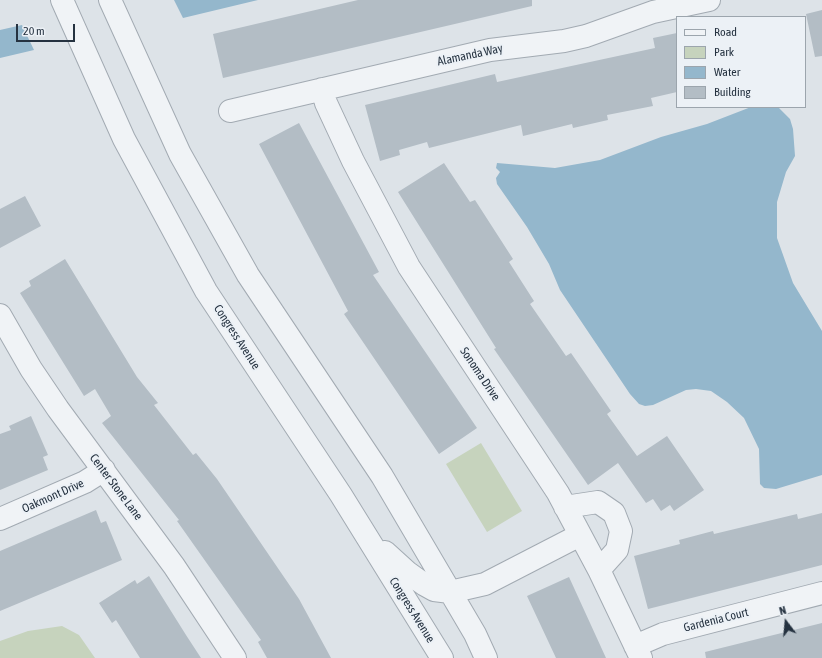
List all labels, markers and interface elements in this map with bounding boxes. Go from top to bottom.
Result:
scale bar [18,16,77,42]
legend [676,16,806,108]
text: 20 m [23,24,45,38]
text: Road [714,25,737,39]
street label: Alamanda Way [436,41,504,69]
text: Park [714,45,734,59]
text: Water [714,65,740,79]
text: Building [714,85,751,99]
street label: Congress Avenue [211,302,263,372]
street label: Sonoma Drive [457,345,503,403]
street label: Center Stone Lane [86,451,146,523]
street label: Oakmont Drive [20,476,86,516]
street label: Congress Avenue [386,575,438,645]
north arrow [766,602,806,642]
text: N [778,604,787,617]
street label: Gardenia Court [682,605,750,635]

